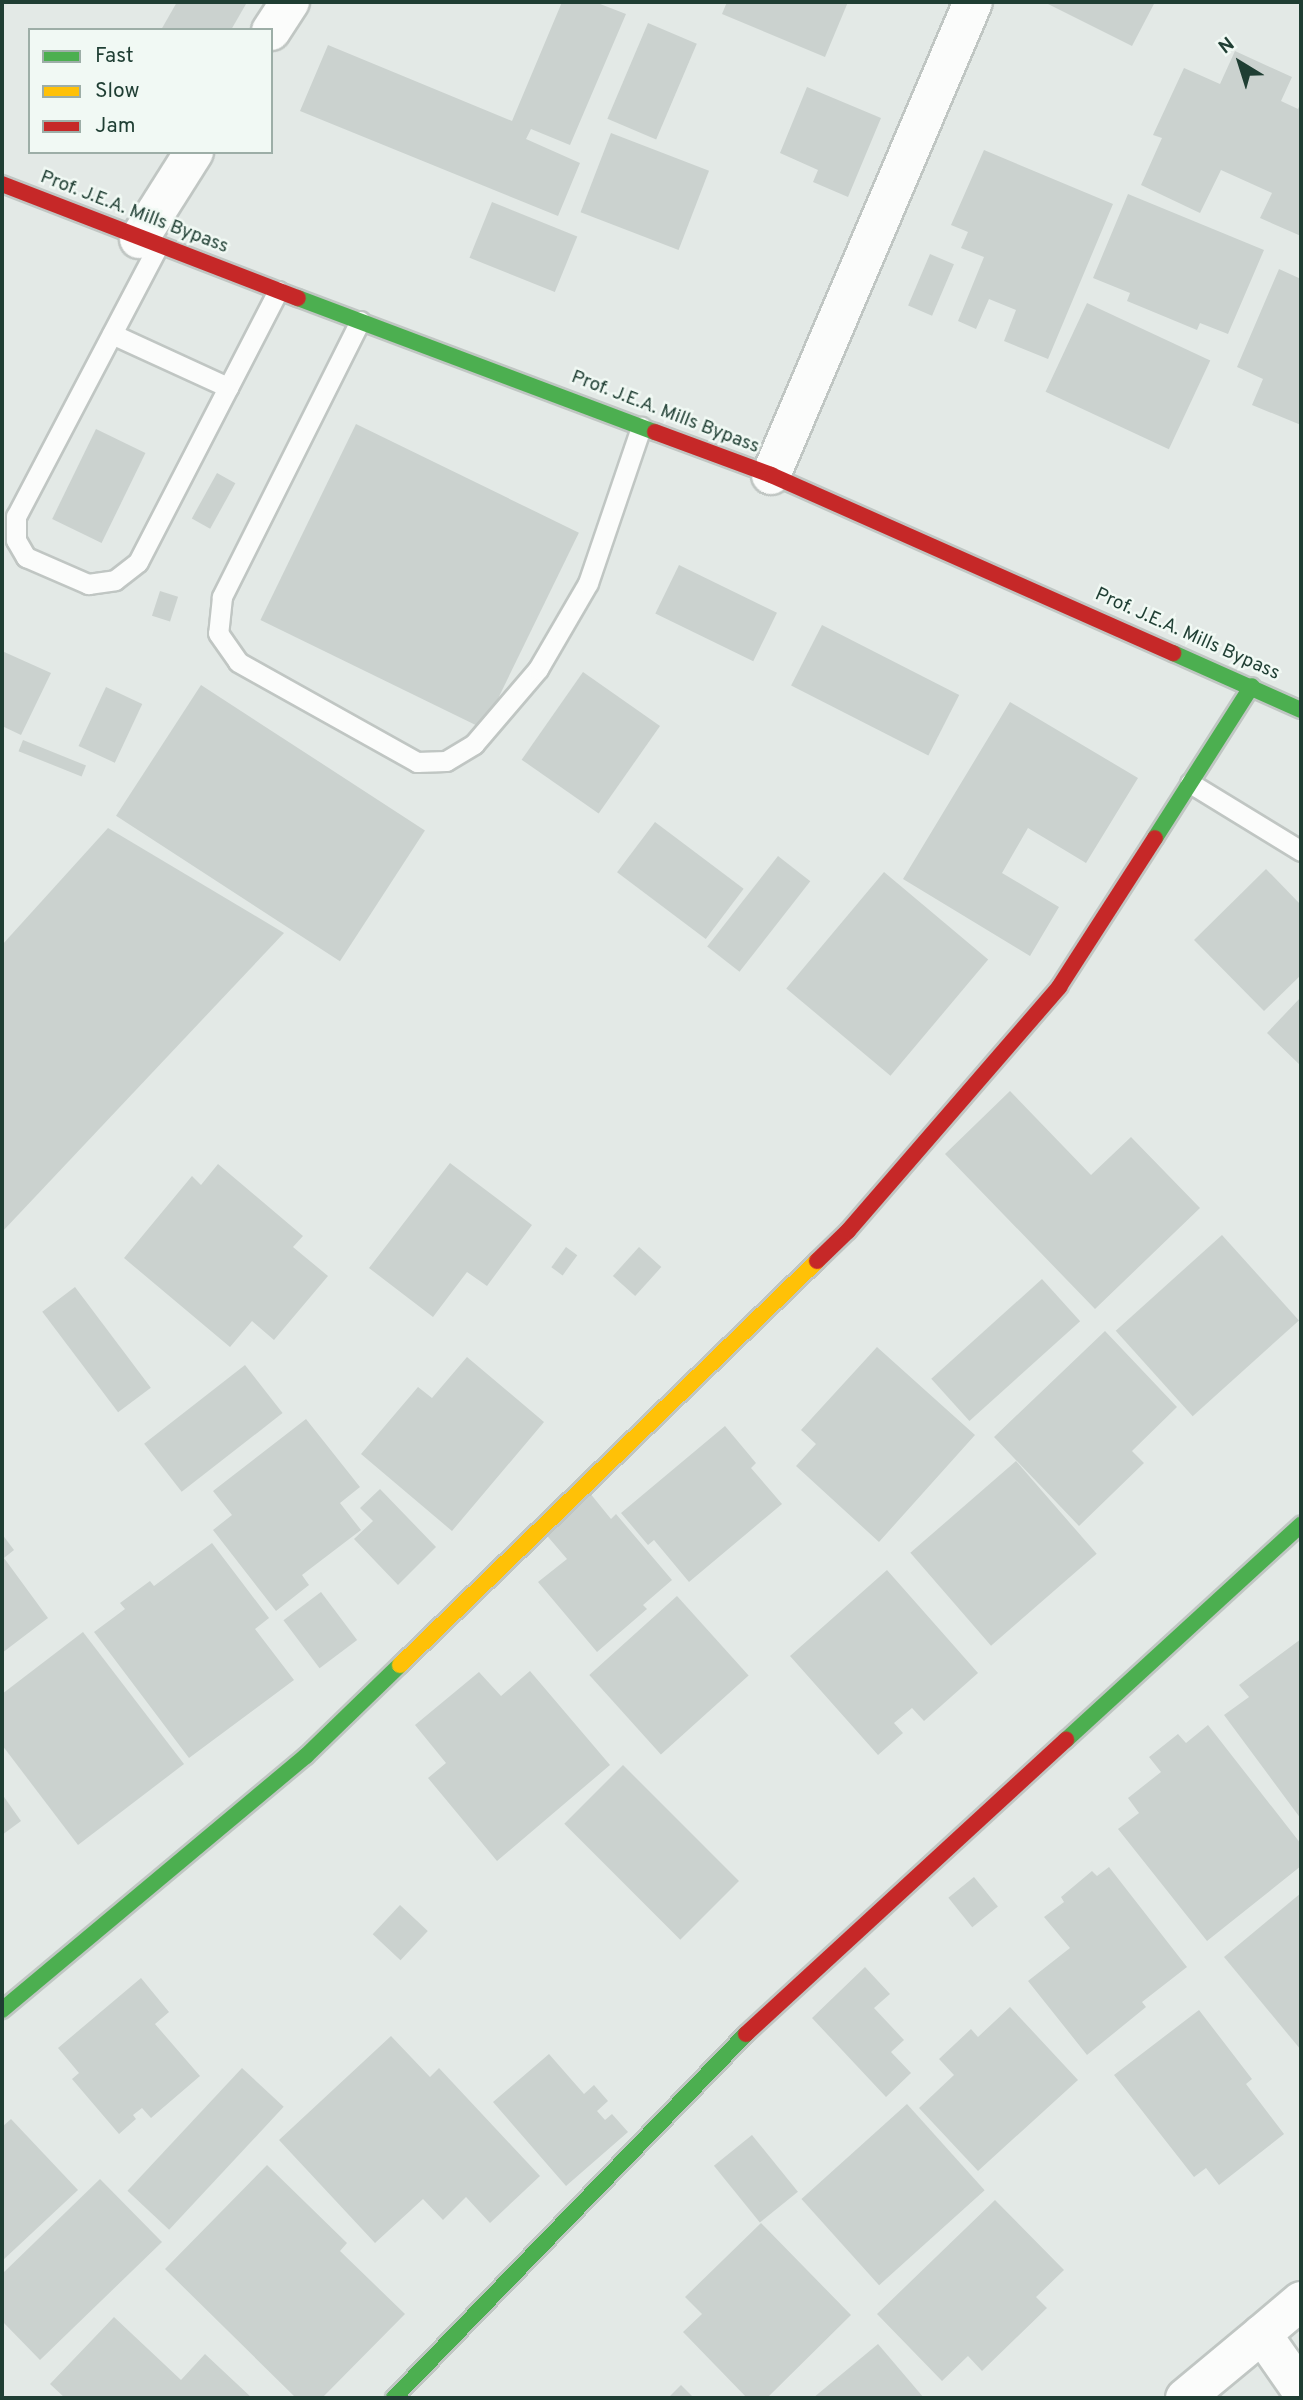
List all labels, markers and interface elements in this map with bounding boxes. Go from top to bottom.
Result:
legend [28,28,273,154]
north arrow [1205,28,1275,98]
text: N [1214,33,1240,60]
text: Fast [95,43,134,70]
text: Slow [95,78,140,105]
text: Jam [95,113,136,140]
street label: Prof. J.E.A. Mills Bypass [37,167,231,259]
street label: Prof. J.E.A. Mills Bypass [568,367,762,459]
street label: Prof. J.E.A. Mills Bypass [1091,584,1283,686]

